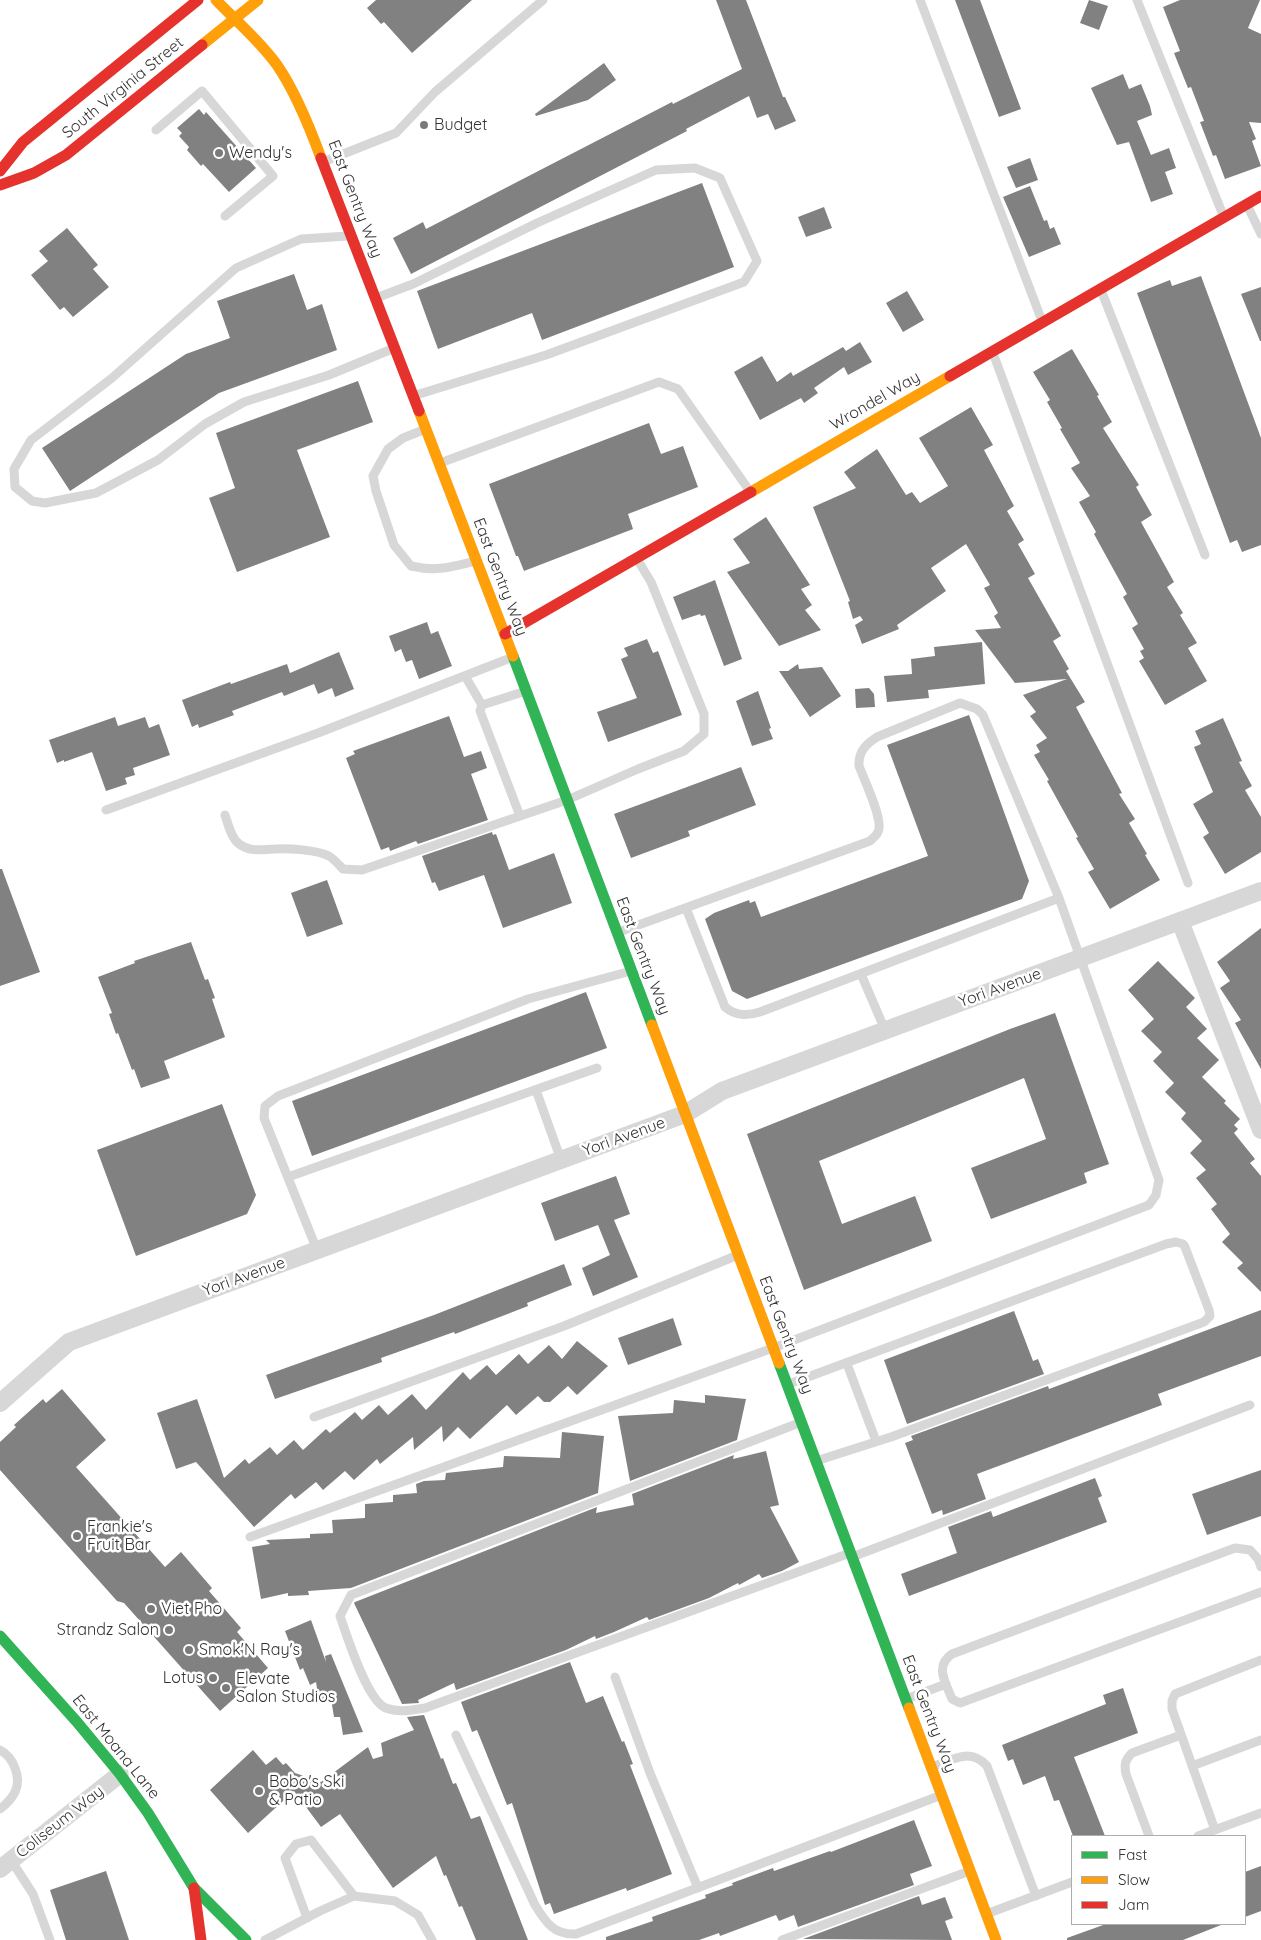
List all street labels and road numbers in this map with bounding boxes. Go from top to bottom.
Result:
street label: South Virginia Street [58,33,188,143]
street label: East Gentry Way [324,137,386,261]
street label: Wrondel Way [826,367,924,435]
street label: East Gentry Way [469,515,531,639]
street label: East Gentry Way [612,894,674,1018]
street label: Yori Avenue [956,964,1044,1012]
street label: Yori Avenue [580,1113,668,1161]
street label: Yori Avenue [200,1253,288,1301]
street label: East Gentry Way [755,1273,817,1397]
street label: East Gentry Way [898,1652,960,1776]
street label: East Moana Lane [68,1691,164,1803]
street label: Coliseum Way [12,1782,108,1862]

